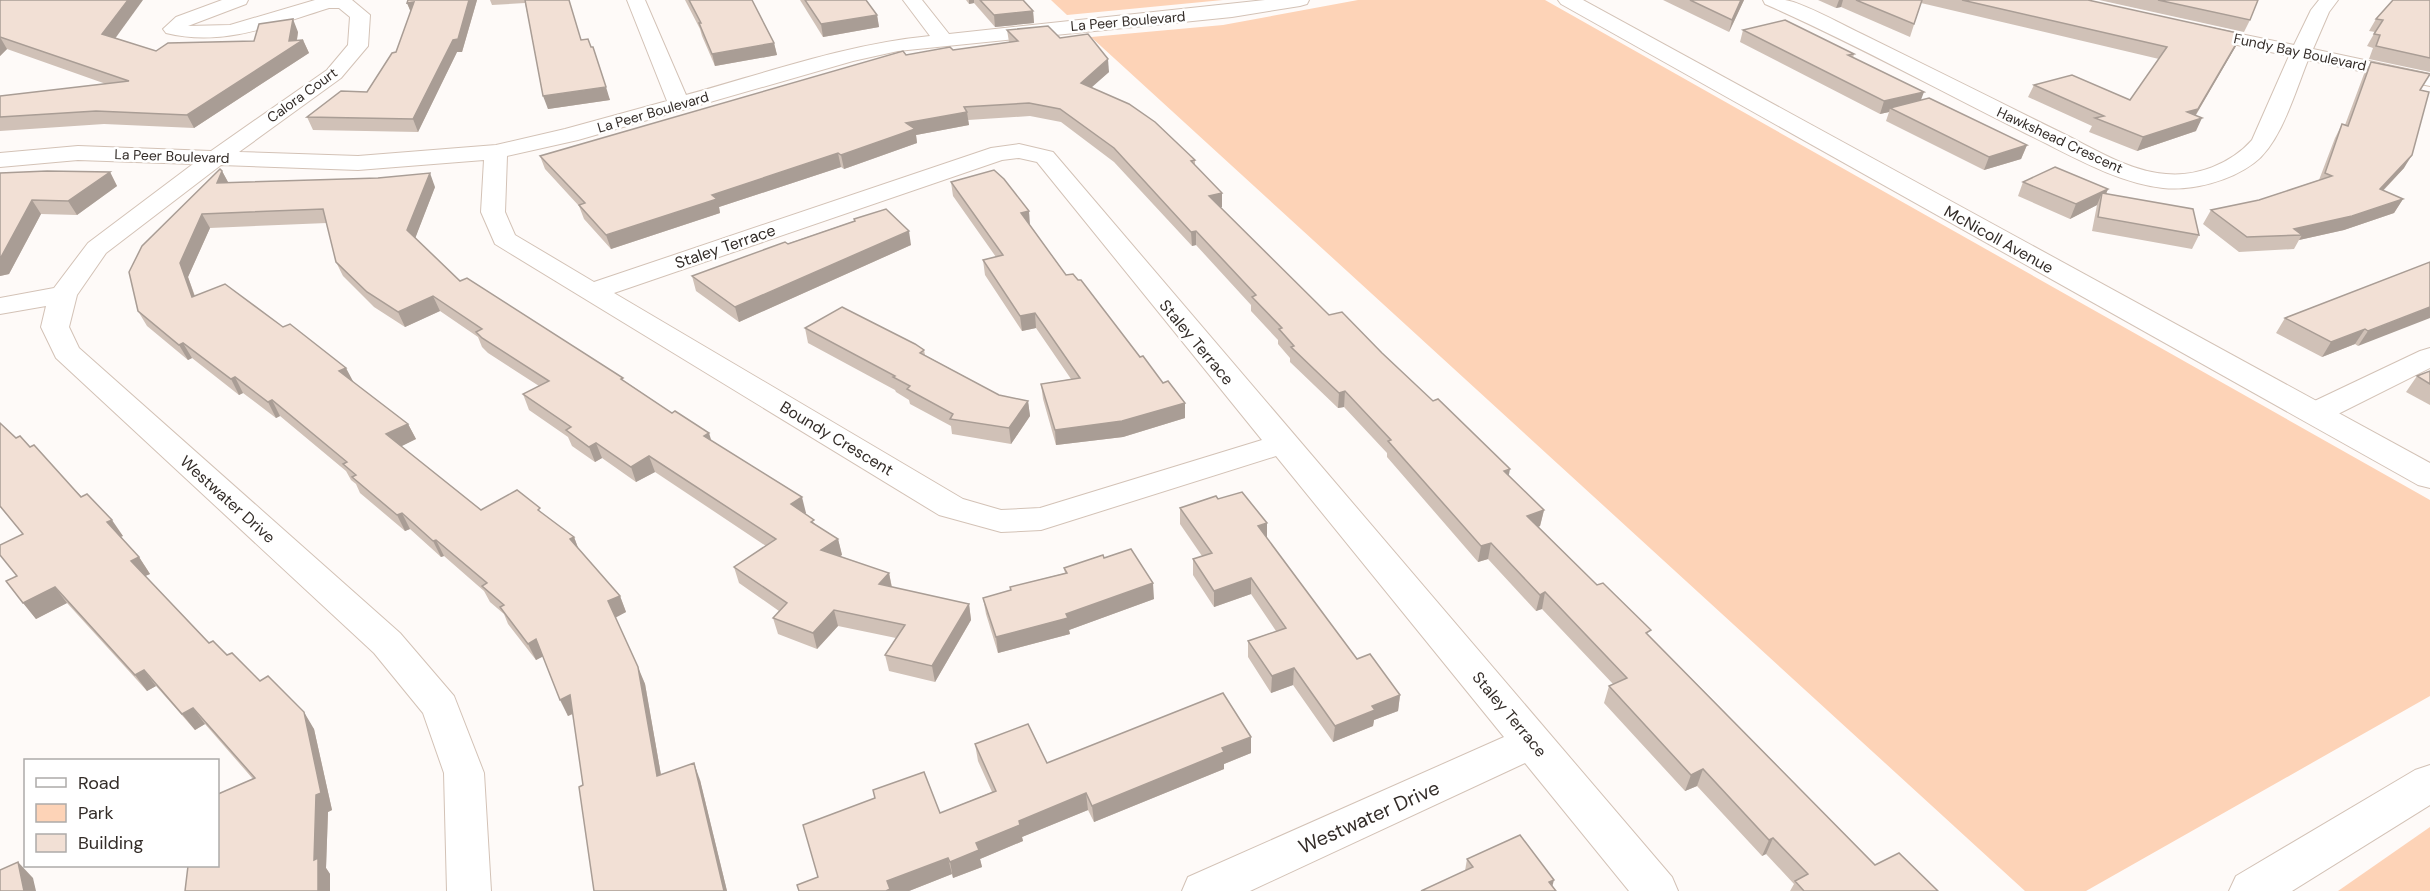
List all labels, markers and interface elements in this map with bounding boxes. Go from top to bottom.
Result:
street label: La Peer Boulevard [1070,7,1186,35]
street label: Fundy Bay Boulevard [2232,29,2368,75]
street label: Calora Court [263,63,341,127]
street label: La Peer Boulevard [595,87,711,137]
street label: Hawkshead Crescent [1994,103,2126,177]
street label: La Peer Boulevard [114,145,230,167]
street label: McNicoll Avenue [1940,201,2057,278]
street label: Staley Terrace [672,219,778,274]
street label: Staley Terrace [1155,295,1238,389]
street label: Boundy Crescent [776,396,897,481]
street label: Westwater Drive [176,451,280,548]
street label: Staley Terrace [1468,667,1551,761]
legend [24,759,219,867]
text: Road [78,771,120,795]
street label: Westwater Drive [1294,774,1444,860]
text: Park [78,801,114,825]
text: Building [78,831,143,855]

